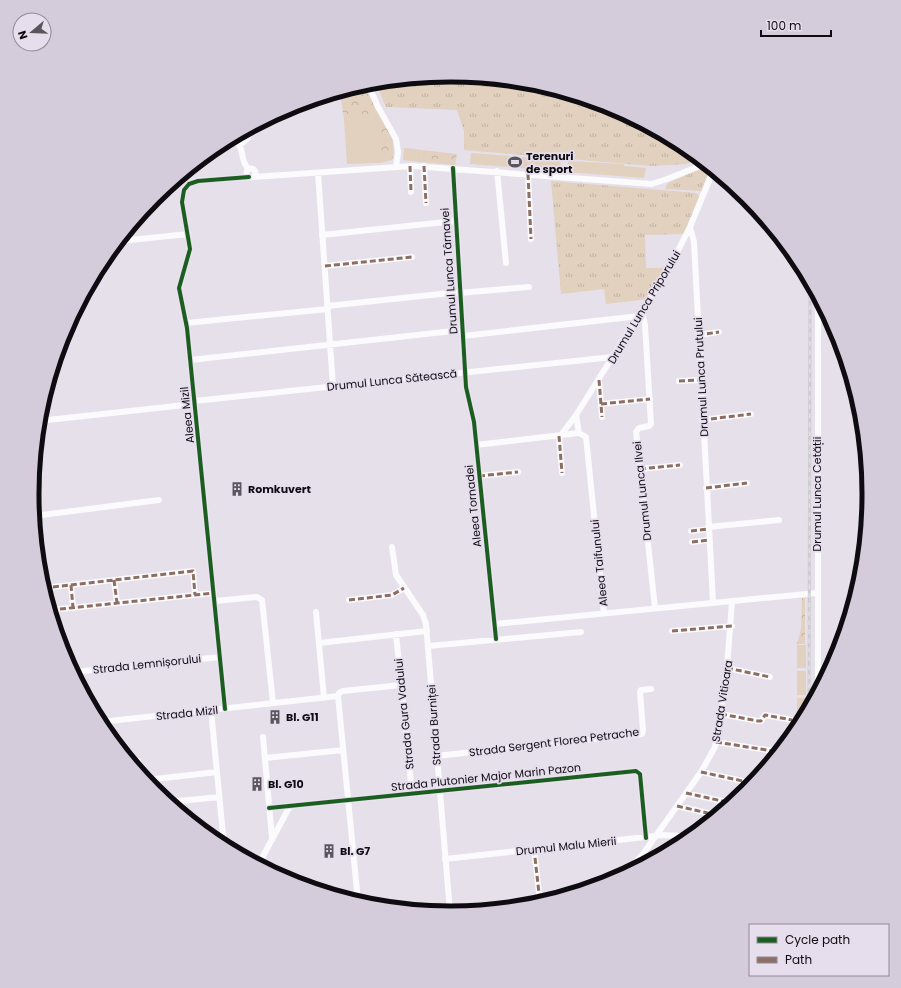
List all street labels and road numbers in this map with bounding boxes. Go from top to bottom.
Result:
street label: Drumul Lunca Târnavei [437,207,461,335]
street label: Drumul Lunca Priporului [604,247,684,367]
street label: Drumul Lunca Prutului [690,316,712,437]
street label: Drumul Lunca Sătească [326,365,458,395]
street label: Aleea Mizil [176,386,198,444]
street label: Drumul Lunca Cetății [809,436,825,551]
street label: Drumul Lunca Ilvei [629,440,655,542]
street label: Aleea Tornadei [461,464,485,548]
street label: Aleea Taifunului [586,518,612,607]
street label: Strada Lemnișorului [92,650,202,678]
street label: Strada Gura Vadului [390,657,418,770]
street label: Strada Vitioara [708,659,736,743]
street label: Strada Burniței [423,684,445,766]
street label: Strada Mizil [155,702,219,724]
street label: Strada Sergent Florea Petrache [468,724,640,760]
street label: Strada Plutonier Major Marin Pazon [390,759,582,795]
street label: Drumul Malu Mierii [515,833,617,859]

